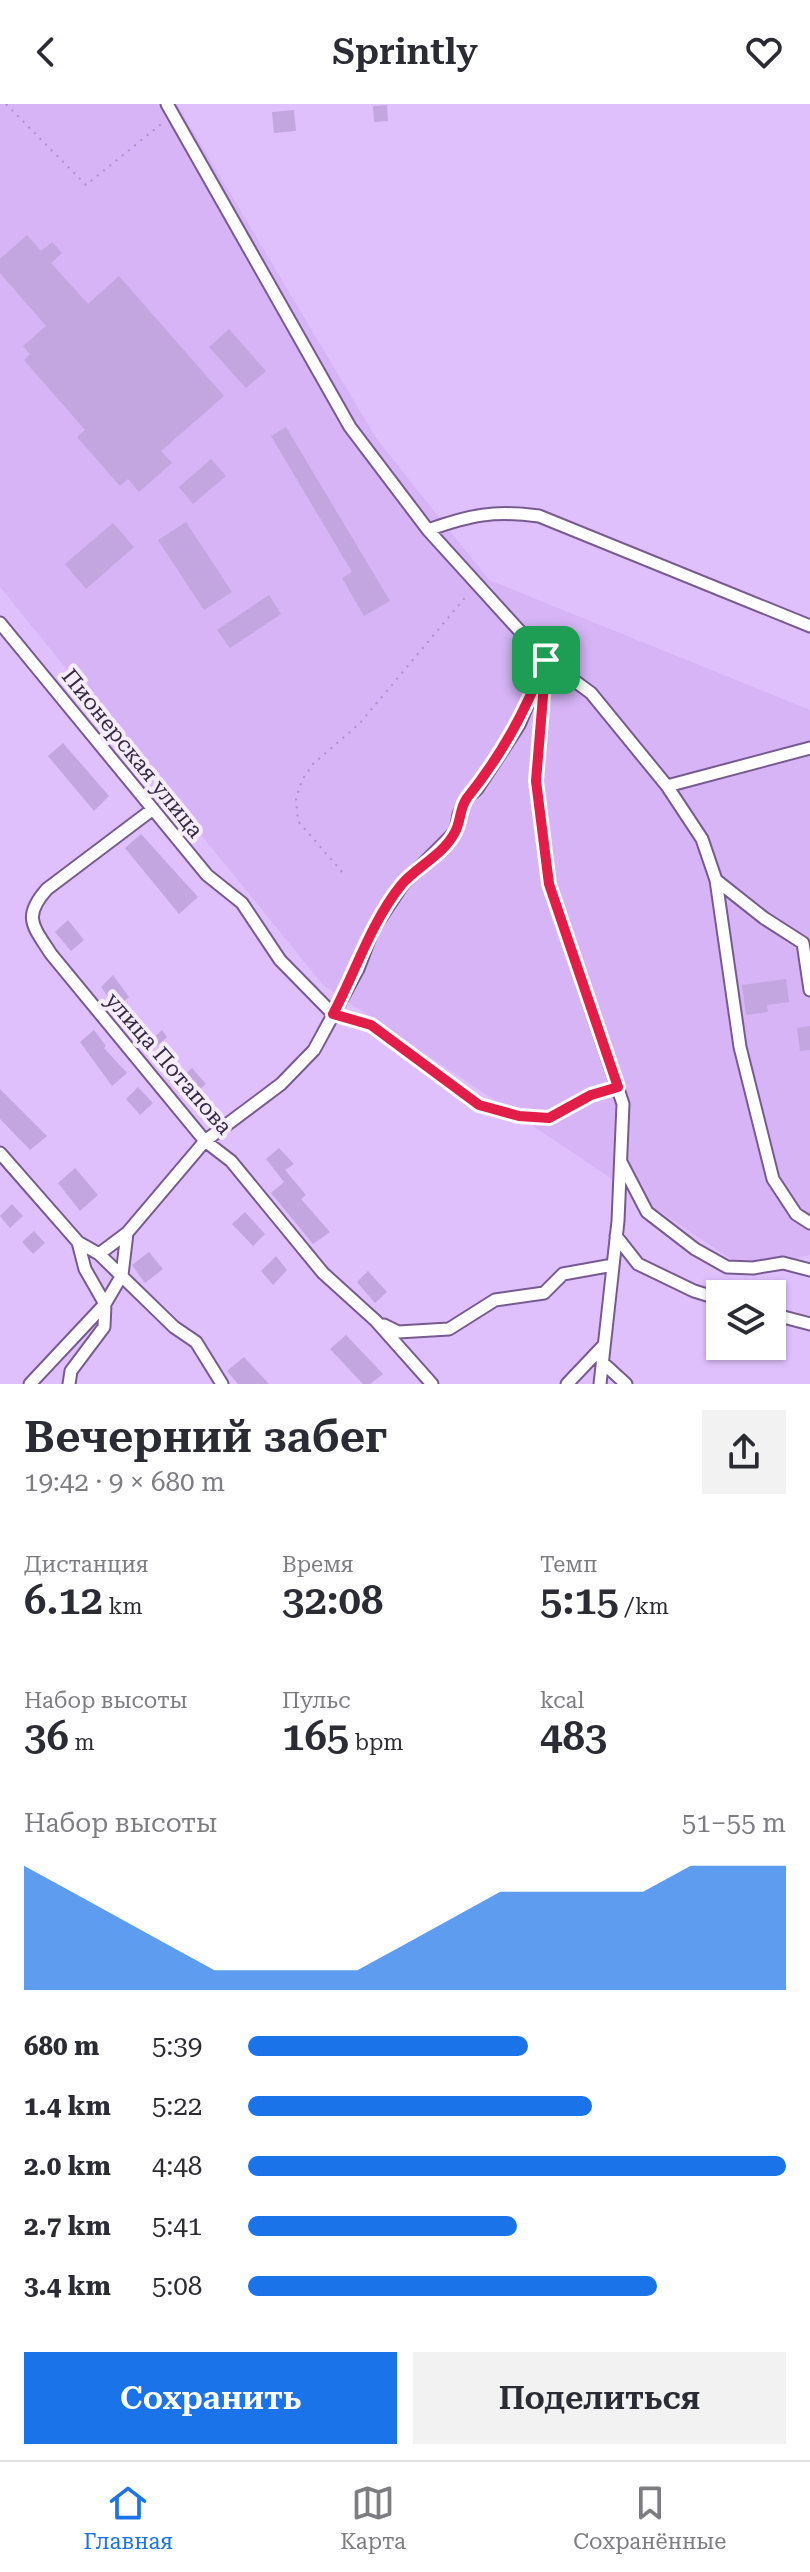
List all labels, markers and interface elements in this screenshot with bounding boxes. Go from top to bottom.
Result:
icon: back [24,30,68,74]
icon: heart [742,30,786,74]
text: Sprintly [332,31,478,73]
pin [512,626,580,694]
icon: arrive [524,638,568,682]
street label: Пионерская улица [57,664,208,843]
street label: улица Потапова [100,987,237,1139]
map controls [706,1280,786,1360]
button: layers [706,1280,786,1360]
button: share [702,1410,786,1494]
text: Вечерний забег [24,1411,388,1463]
text: 19:42 · 9 × 680 m [24,1467,225,1497]
text: Дистанция [24,1552,148,1577]
text: Время [282,1552,354,1577]
text: Темп [540,1552,597,1577]
text: 6.12 [24,1577,103,1624]
text: 32:08 [282,1577,383,1624]
text: 5:15 [540,1577,619,1624]
text: km [103,1594,143,1619]
text: /km [619,1594,669,1619]
text: Набор высоты [24,1688,188,1713]
text: Пульс [282,1688,351,1713]
text: kcal [540,1688,584,1713]
text: 36 [24,1713,69,1760]
text: 165 [282,1713,349,1760]
text: 483 [540,1713,607,1760]
text: m [69,1730,94,1755]
text: bpm [349,1730,403,1755]
text: Набор высоты [24,1808,217,1838]
text: 51–55 m [682,1808,786,1838]
text: 680 m [24,2031,99,2061]
text: 5:39 [152,2031,202,2061]
text: 1.4 km [24,2091,111,2121]
text: 5:22 [152,2091,202,2121]
text: 2.0 km [24,2151,111,2181]
text: 4:48 [152,2151,202,2181]
text: 2.7 km [24,2211,111,2241]
text: 5:41 [152,2211,202,2241]
text: 3.4 km [24,2271,111,2301]
text: 5:08 [152,2271,202,2301]
button: Сохранить [24,2352,397,2444]
button: Поделиться [413,2352,786,2444]
tab: Главная [84,2481,173,2554]
tab: Карта [340,2481,406,2554]
tab: Сохранённые [573,2481,726,2554]

